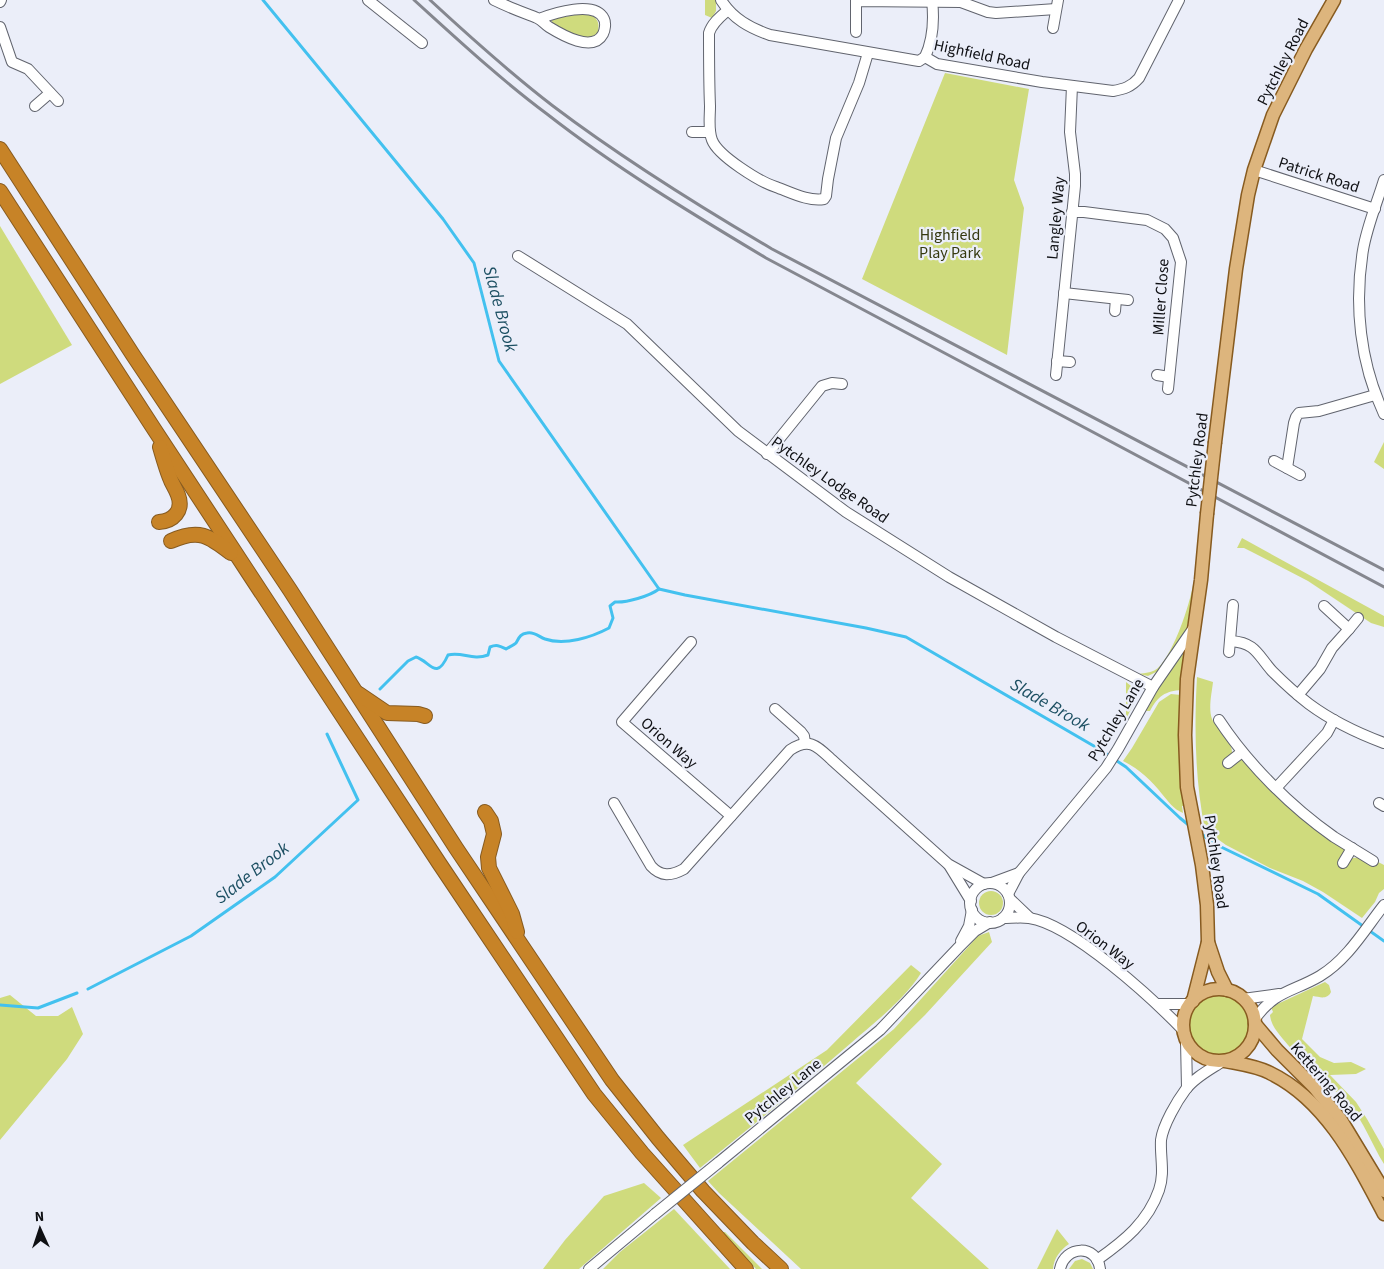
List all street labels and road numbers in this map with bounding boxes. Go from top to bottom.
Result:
street label: Pytchley Road [1252,15,1314,109]
street label: Highfield Road [932,34,1032,76]
street label: Patrick Road [1276,152,1362,198]
street label: Langley Way [1041,175,1071,260]
street label: Miller Close [1147,258,1175,336]
street label: Pytchley Road [1180,412,1214,508]
street label: Pytchley Lodge Road [767,431,893,529]
street label: Pytchley Lane [1083,674,1149,766]
street label: Orion Way [636,712,702,774]
street label: Pytchley Road [1199,814,1233,910]
street label: Orion Way [1071,916,1139,975]
street label: Kettering Road [1285,1037,1367,1127]
street label: Pytchley Lane [740,1053,826,1129]

